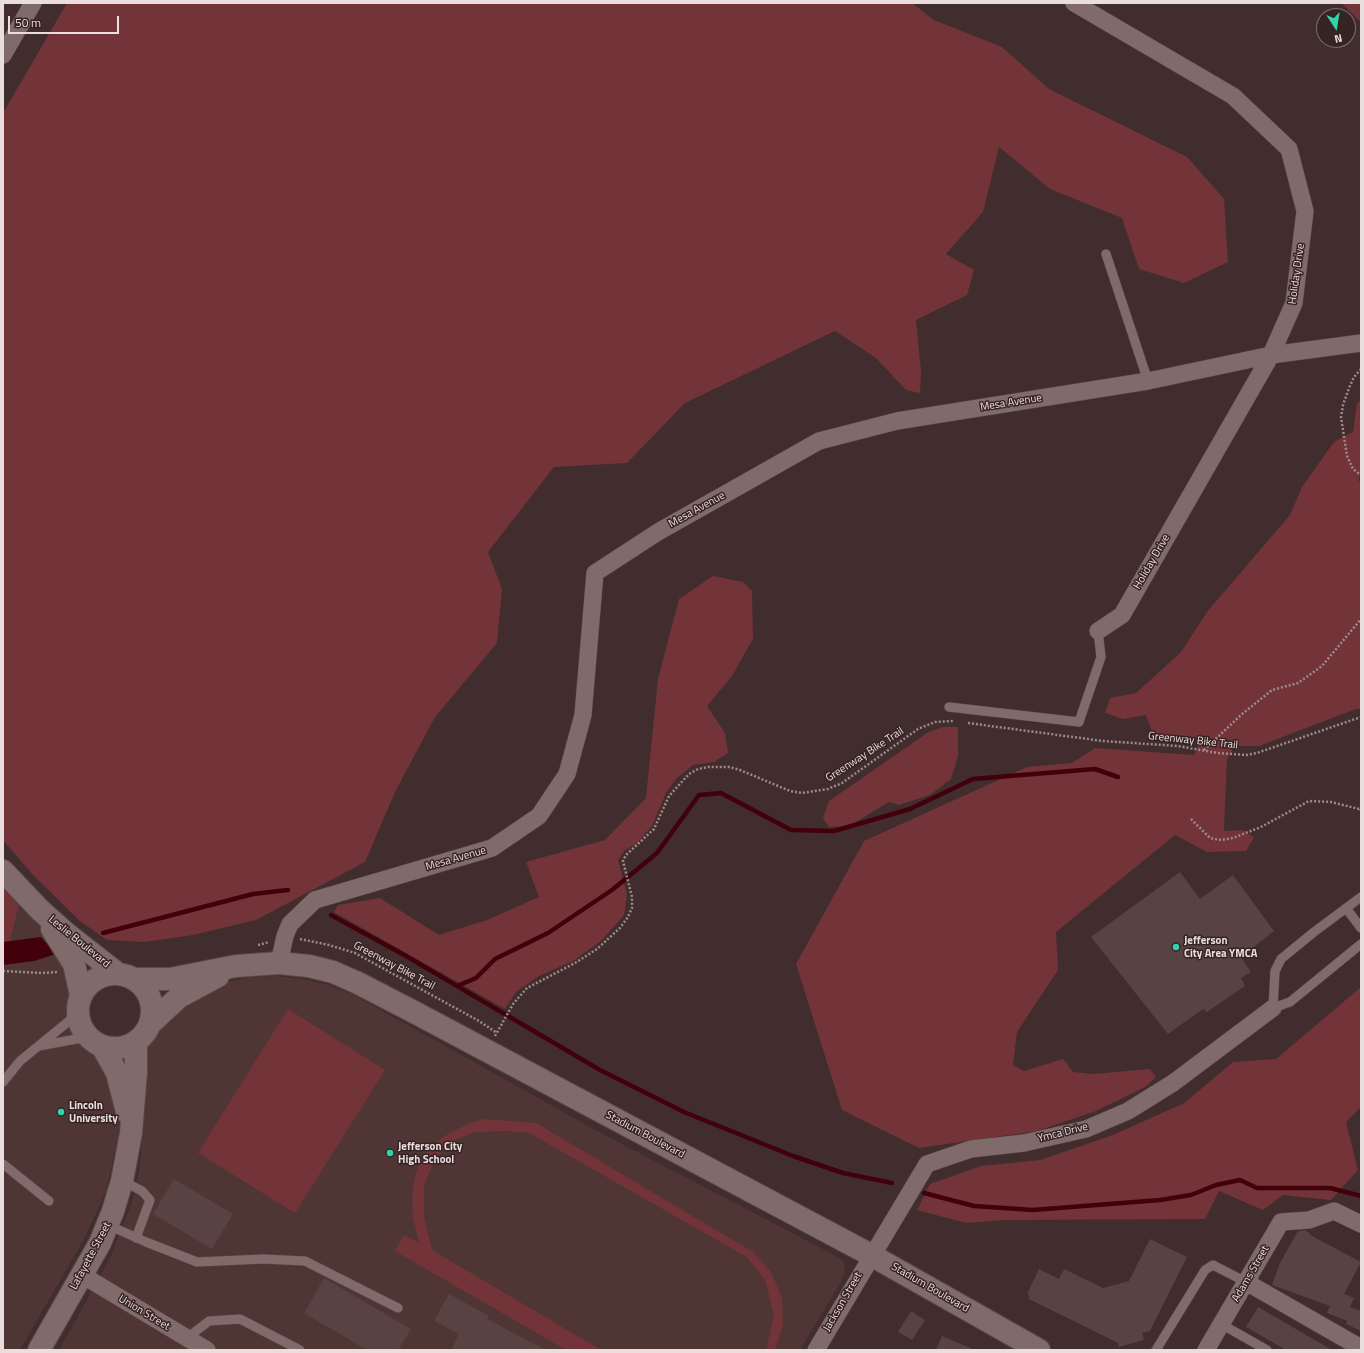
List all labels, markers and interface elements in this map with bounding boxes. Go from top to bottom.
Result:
scale bar [10,8,121,34]
north arrow [1316,8,1356,48]
text: 50 m [15,13,41,32]
text: N [1333,30,1344,47]
street label: Holiday Drive [1286,243,1308,305]
street label: Mesa Avenue [979,392,1043,414]
street label: Mesa Avenue [667,489,727,531]
street label: Holiday Drive [1131,532,1173,592]
street label: Greenway Bike Trail [824,725,906,785]
street label: Greenway Bike Trail [1147,730,1239,752]
street label: Mesa Avenue [424,844,488,874]
street label: Leslie Boulevard [46,913,112,971]
place label: Jefferson City Area YMCA [1184,934,1257,960]
street label: Greenway Bike Trail [351,939,437,993]
marker: Jefferson City Area YMCA [1171,942,1181,952]
place label: Lincoln University [69,1099,118,1125]
marker: Lincoln University [56,1107,66,1117]
street label: Stadium Boulevard [603,1109,687,1161]
street label: Ymca Drive [1037,1120,1089,1146]
place label: Jefferson City High School [398,1140,462,1166]
marker: Jefferson City High School [385,1148,395,1158]
street label: Lafayette Street [68,1220,114,1292]
street label: Adams Street [1230,1243,1272,1305]
street label: Stadium Boulevard [889,1260,971,1316]
street label: Jackson Street [821,1270,865,1334]
street label: Union Street [116,1292,172,1334]

